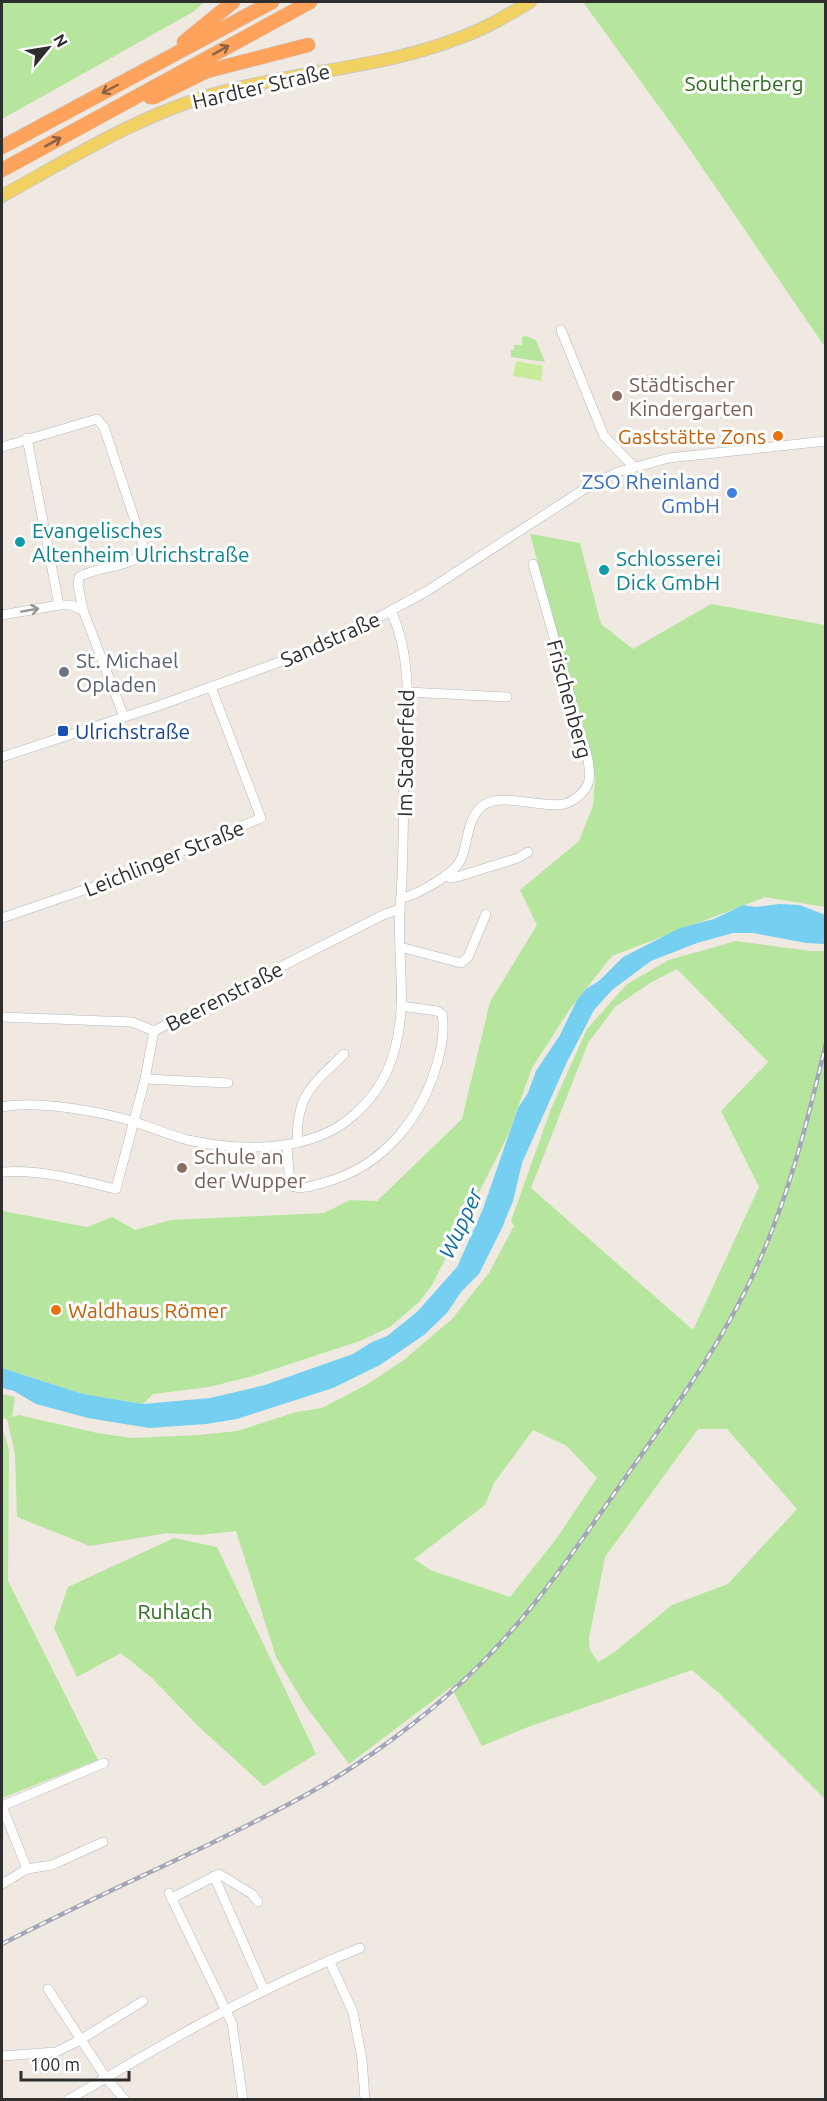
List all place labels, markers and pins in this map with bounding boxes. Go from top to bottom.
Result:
place label: Städtischer Kindergarten [629,372,754,420]
marker: Städtischer Kindergarten [610,389,624,403]
place label: Gaststätte Zons [618,424,766,448]
marker: Gaststätte Zons [771,429,785,443]
place label: ZSO Rheinland GmbH [582,469,720,517]
marker: ZSO Rheinland GmbH [725,486,739,500]
place label: Evangelisches Altenheim Ulrichstraße [32,518,250,566]
marker: Evangelisches Altenheim Ulrichstraße [13,535,27,549]
place label: Schlosserei Dick GmbH [616,546,721,594]
marker: Schlosserei Dick GmbH [597,563,611,577]
place label: St. Michael Opladen [76,648,178,696]
marker: St. Michael Opladen [57,665,71,679]
place label: Ulrichstraße [75,719,190,743]
marker: Ulrichstraße [56,724,70,738]
place label: Schule an der Wupper [194,1144,306,1192]
marker: Schule an der Wupper [175,1161,189,1175]
place label: Waldhaus Römer [68,1298,227,1322]
marker: Waldhaus Römer [49,1303,63,1317]

